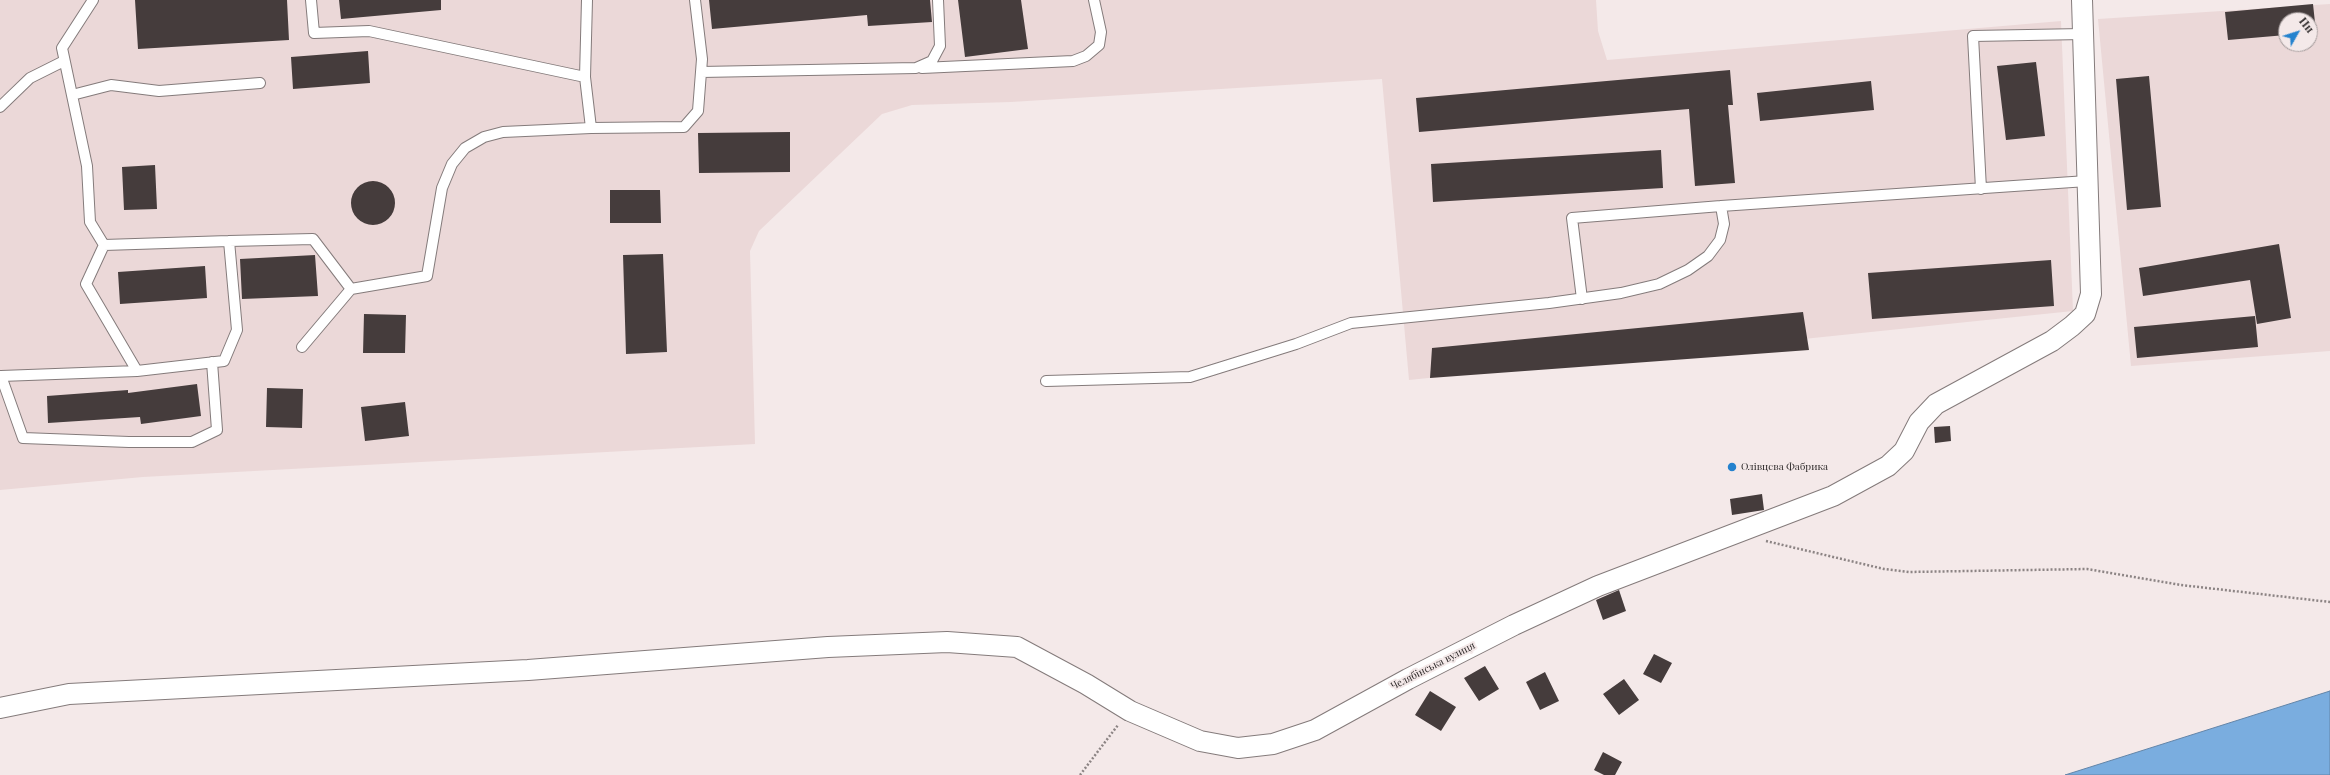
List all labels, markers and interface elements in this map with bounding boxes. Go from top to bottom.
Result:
north arrow [2278,12,2318,52]
text: Пн [2296,14,2318,36]
marker: Олівцева Фабрика [1726,461,1738,473]
place label: Олівцева Фабрика [1741,461,1828,473]
street label: Челябінська вулиця [1389,640,1477,692]

